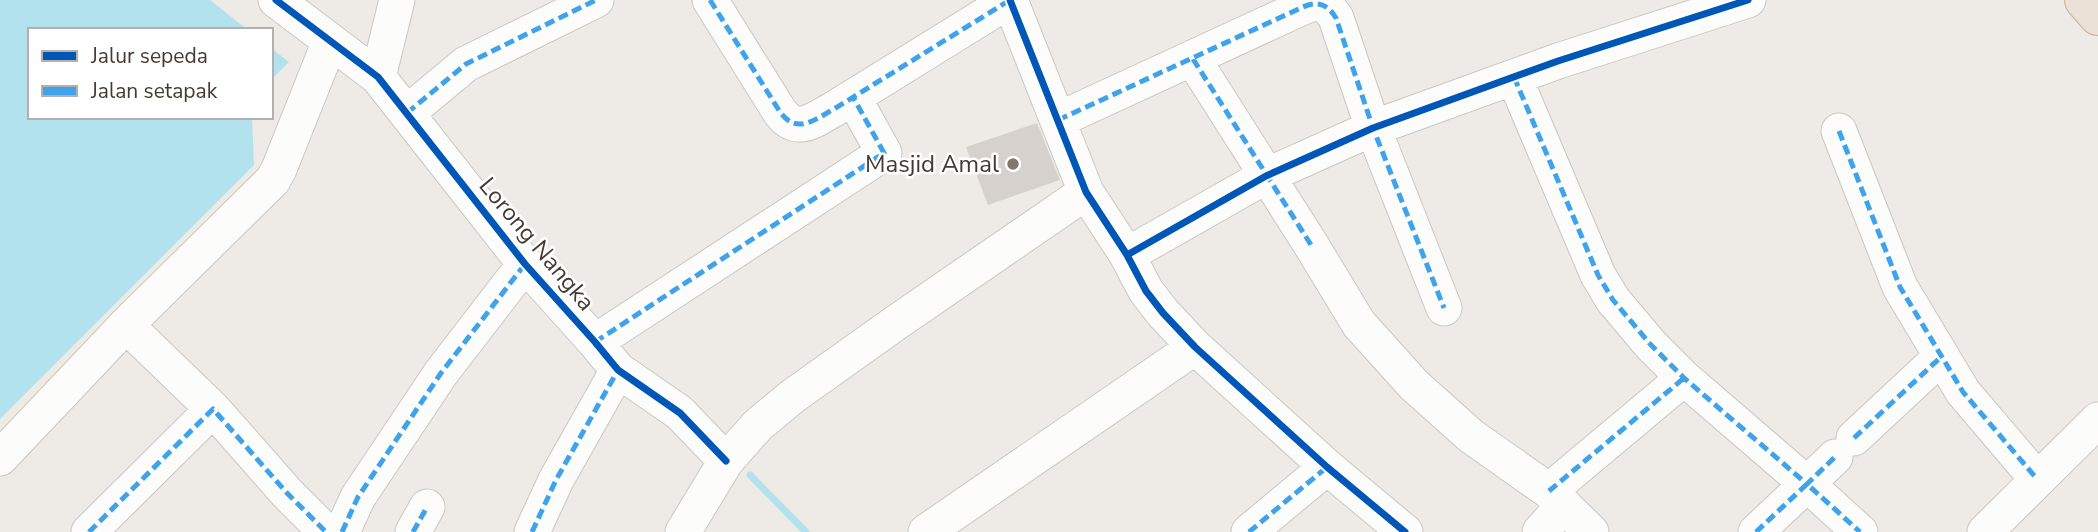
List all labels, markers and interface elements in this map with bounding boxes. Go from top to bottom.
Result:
legend [28,28,273,119]
text: Jalur sepeda [90,42,208,70]
text: Jalan setapak [90,77,218,105]
place label: Masjid Amal [865,148,999,180]
marker: Masjid Amal [1005,156,1021,172]
street label: Lorong Nangka [472,171,602,317]

